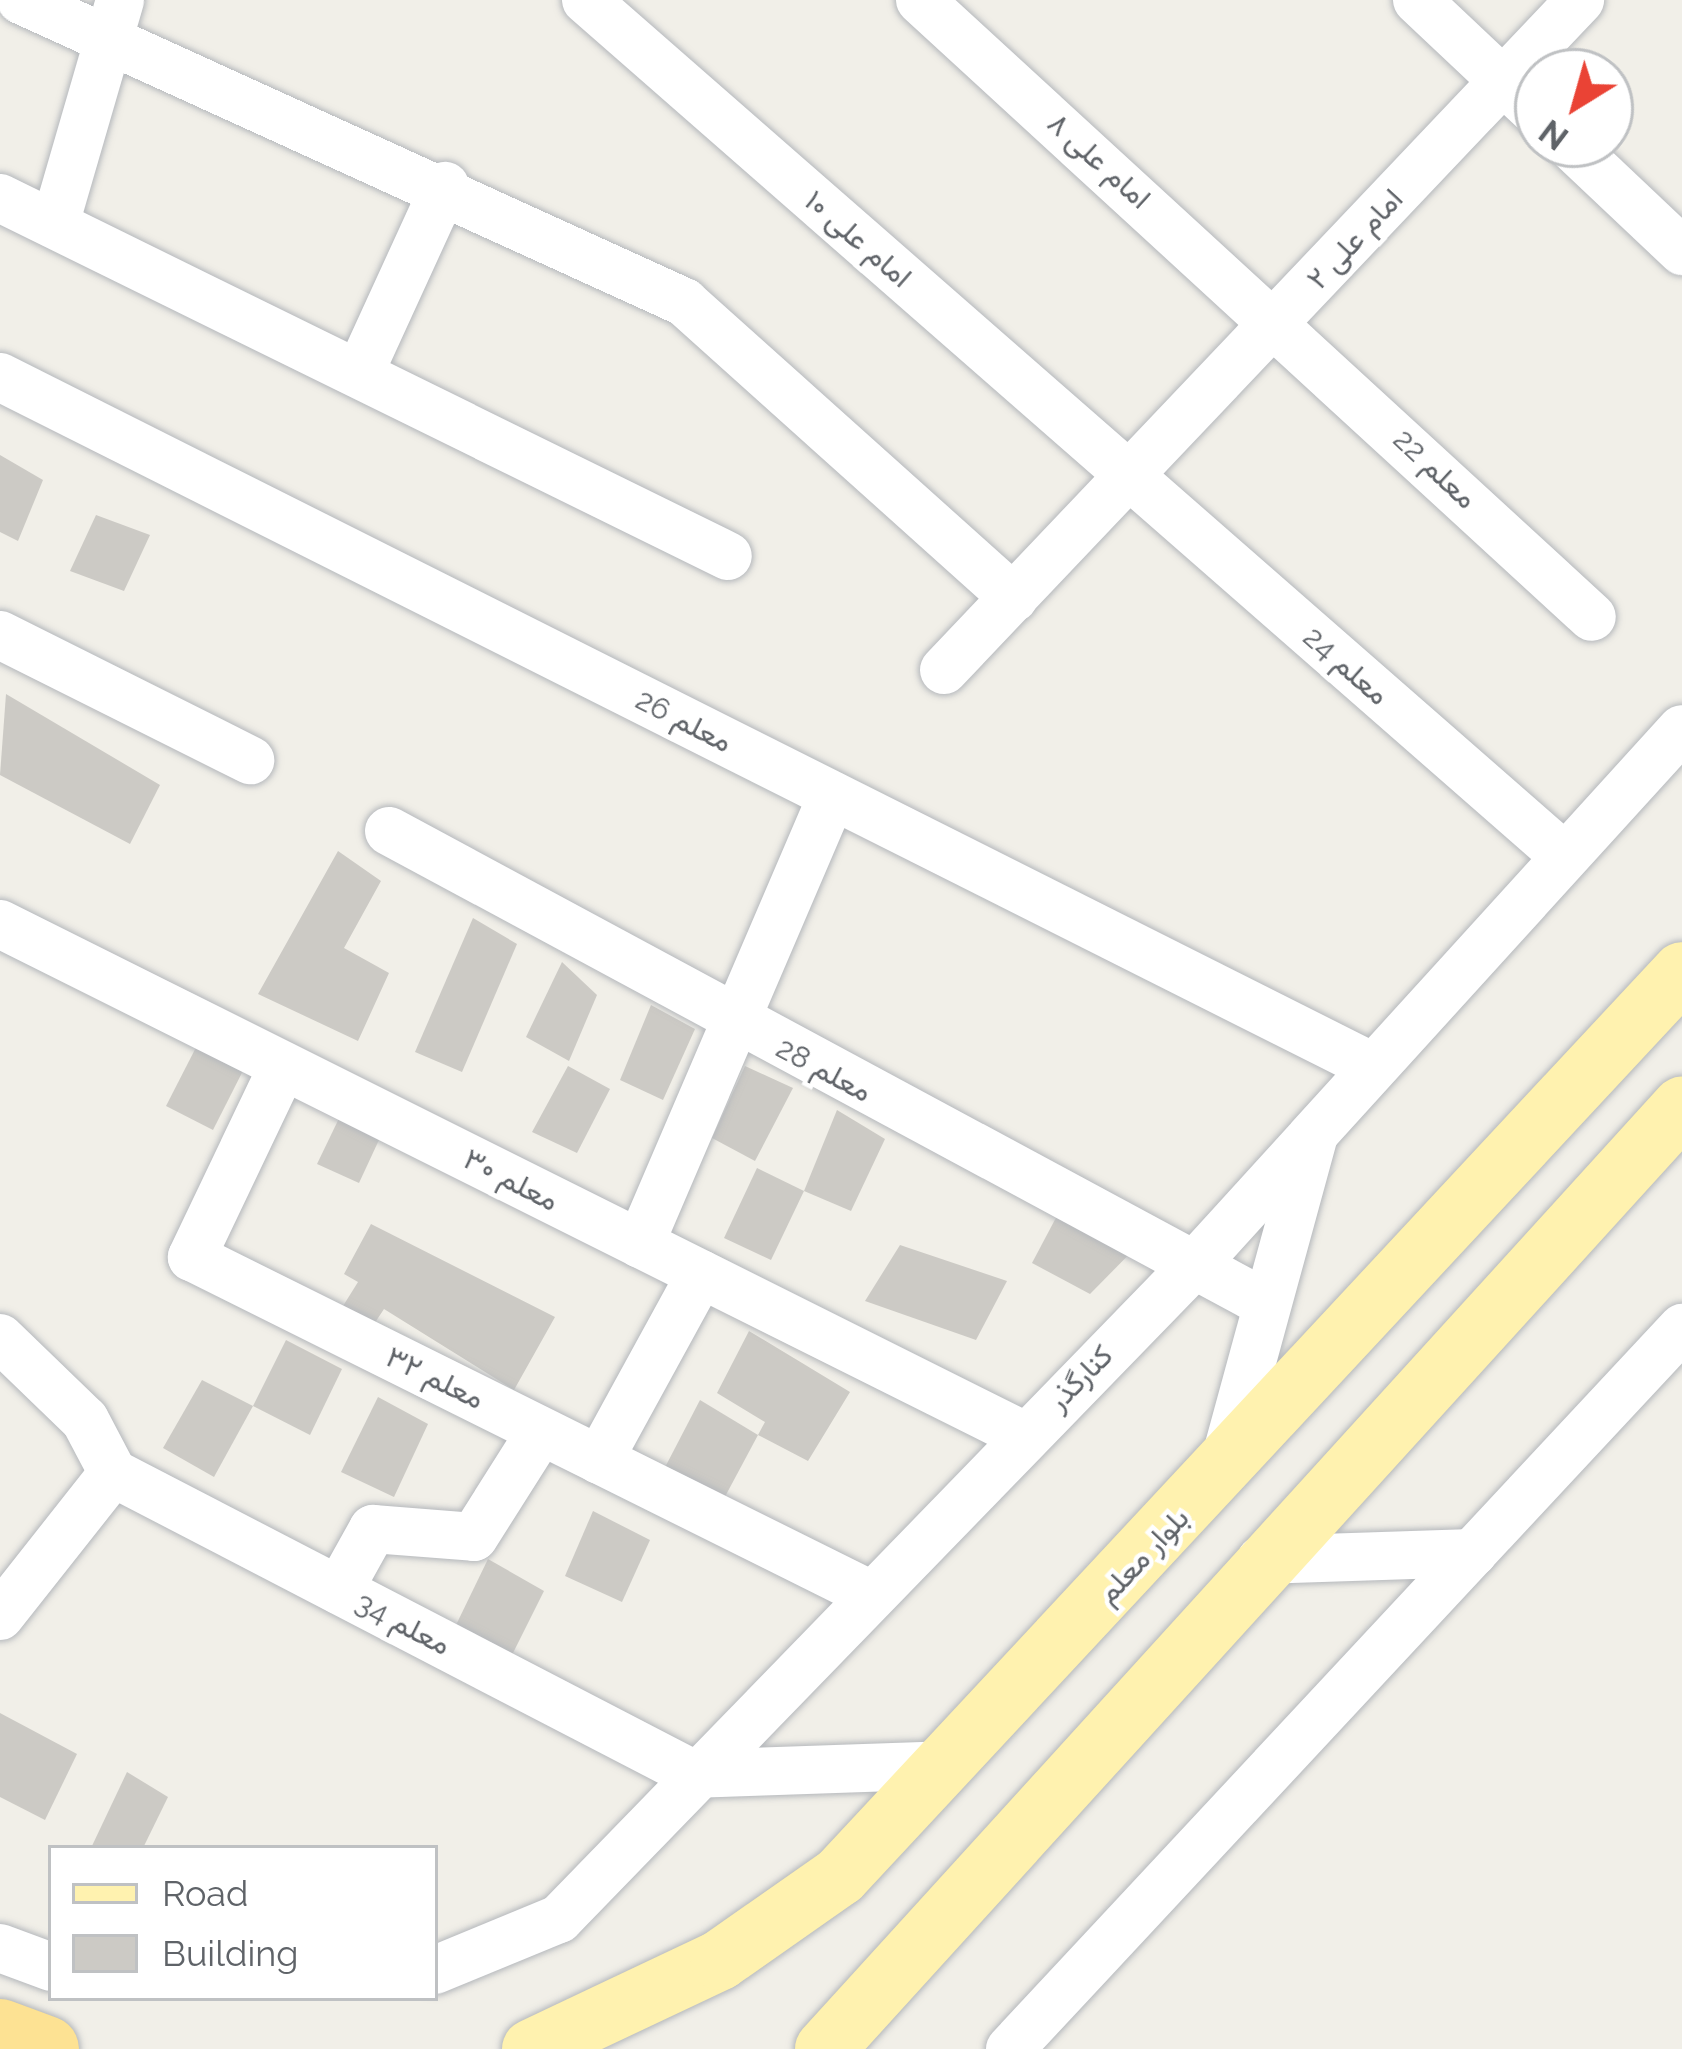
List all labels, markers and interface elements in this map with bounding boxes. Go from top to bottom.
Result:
north arrow [1514,48,1634,168]
street label: امام علی ۸ [1040,105,1158,217]
text: N [1532,112,1576,158]
street label: امام علی ۲ [1299,181,1411,297]
street label: امام علی ۱۰ [797,183,919,295]
street label: معلم 22 [1386,422,1484,516]
street label: معلم 24 [1296,619,1396,713]
street label: معلم 26 [630,682,738,760]
street label: معلم 28 [770,1030,878,1110]
street label: معلم ۳۰ [457,1141,565,1219]
street label: کنارگذر [1040,1338,1120,1418]
street label: معلم ۳۲ [380,1339,490,1417]
street label: بلوار معلم [1089,1500,1197,1612]
street label: معلم 34 [349,1585,457,1663]
legend [48,1845,438,2001]
text: Road [162,1872,248,1914]
text: Building [162,1932,298,1974]

